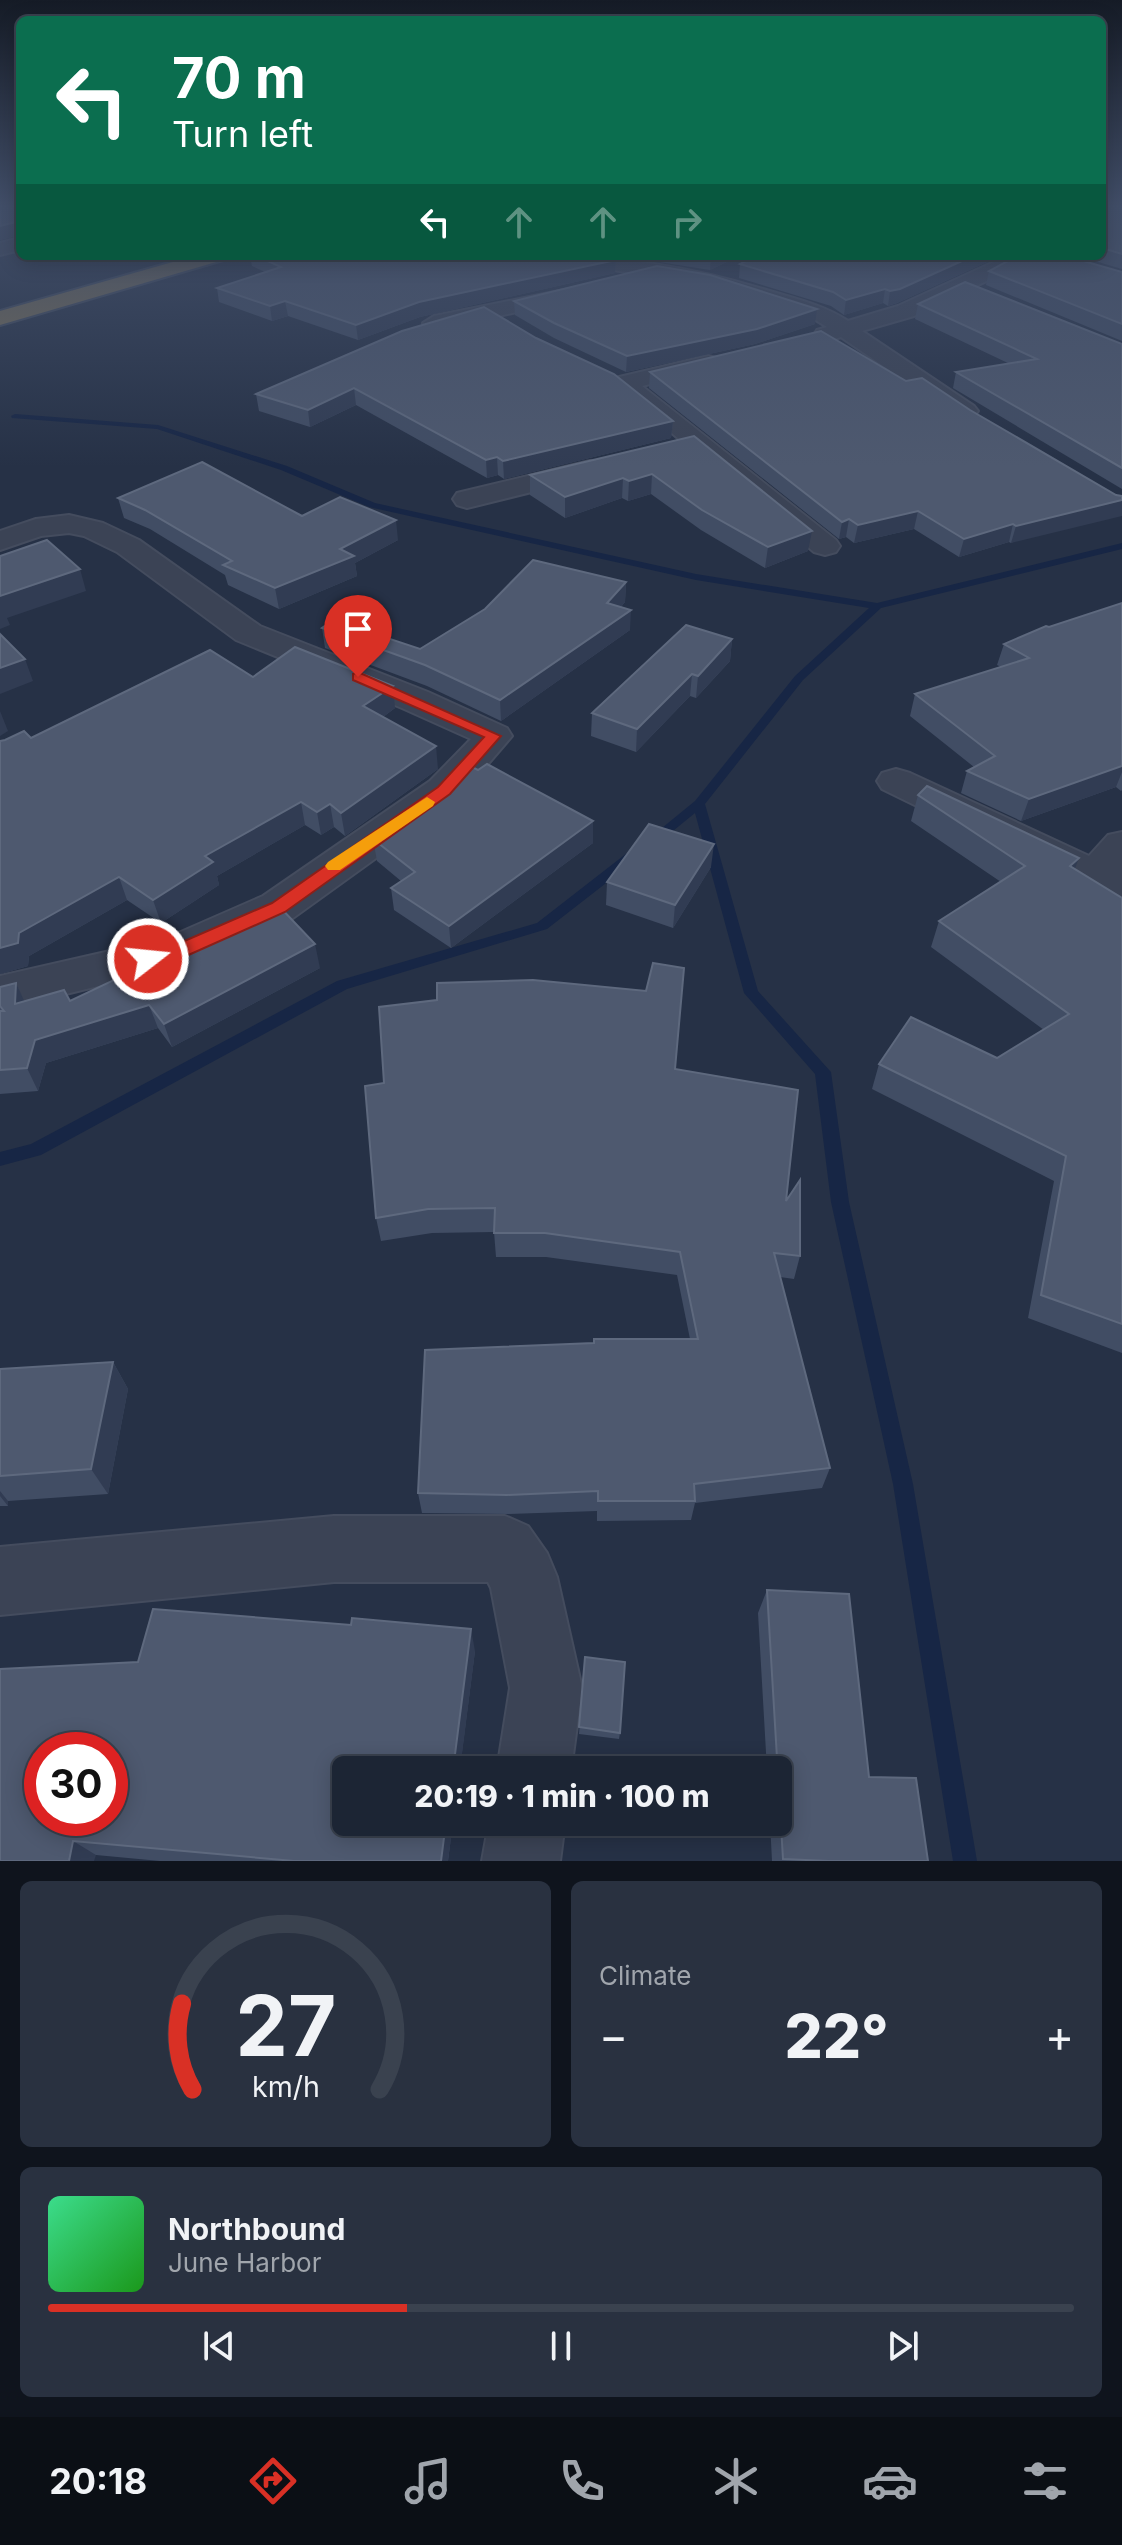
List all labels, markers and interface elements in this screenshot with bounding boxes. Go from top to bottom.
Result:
text: 70 m [172,44,306,112]
icon: left [40,48,144,152]
text: Turn left [172,112,313,156]
icon: left [413,200,457,244]
icon: ahead [497,200,541,244]
icon: ahead [581,200,625,244]
icon: right [665,200,709,244]
pin [324,595,392,677]
icon: arrive [336,607,380,651]
position arrow [106,917,190,1001]
speed limit sign: 30 [24,1732,128,1836]
text: 20:19 · 1 min · 100 m [414,1778,710,1814]
text: Climate [599,1960,691,1991]
text: 27 [235,1975,336,2076]
text: 22° [784,2000,889,2072]
text: − [599,2009,628,2063]
text: + [1045,2009,1074,2063]
text: km/h [252,2069,319,2104]
text: Northbound [168,2211,345,2247]
text: June Harbor [168,2247,321,2278]
icon: previous [197,2324,241,2368]
icon: pause [539,2324,583,2368]
icon: next [881,2324,925,2368]
icon: directions [245,2453,301,2509]
icon: music [400,2453,456,2509]
icon: phone [554,2453,610,2509]
icon: climate [708,2453,764,2509]
icon: car [862,2453,918,2509]
icon: filters [1017,2453,1073,2509]
text: 20:18 [49,2459,147,2503]

